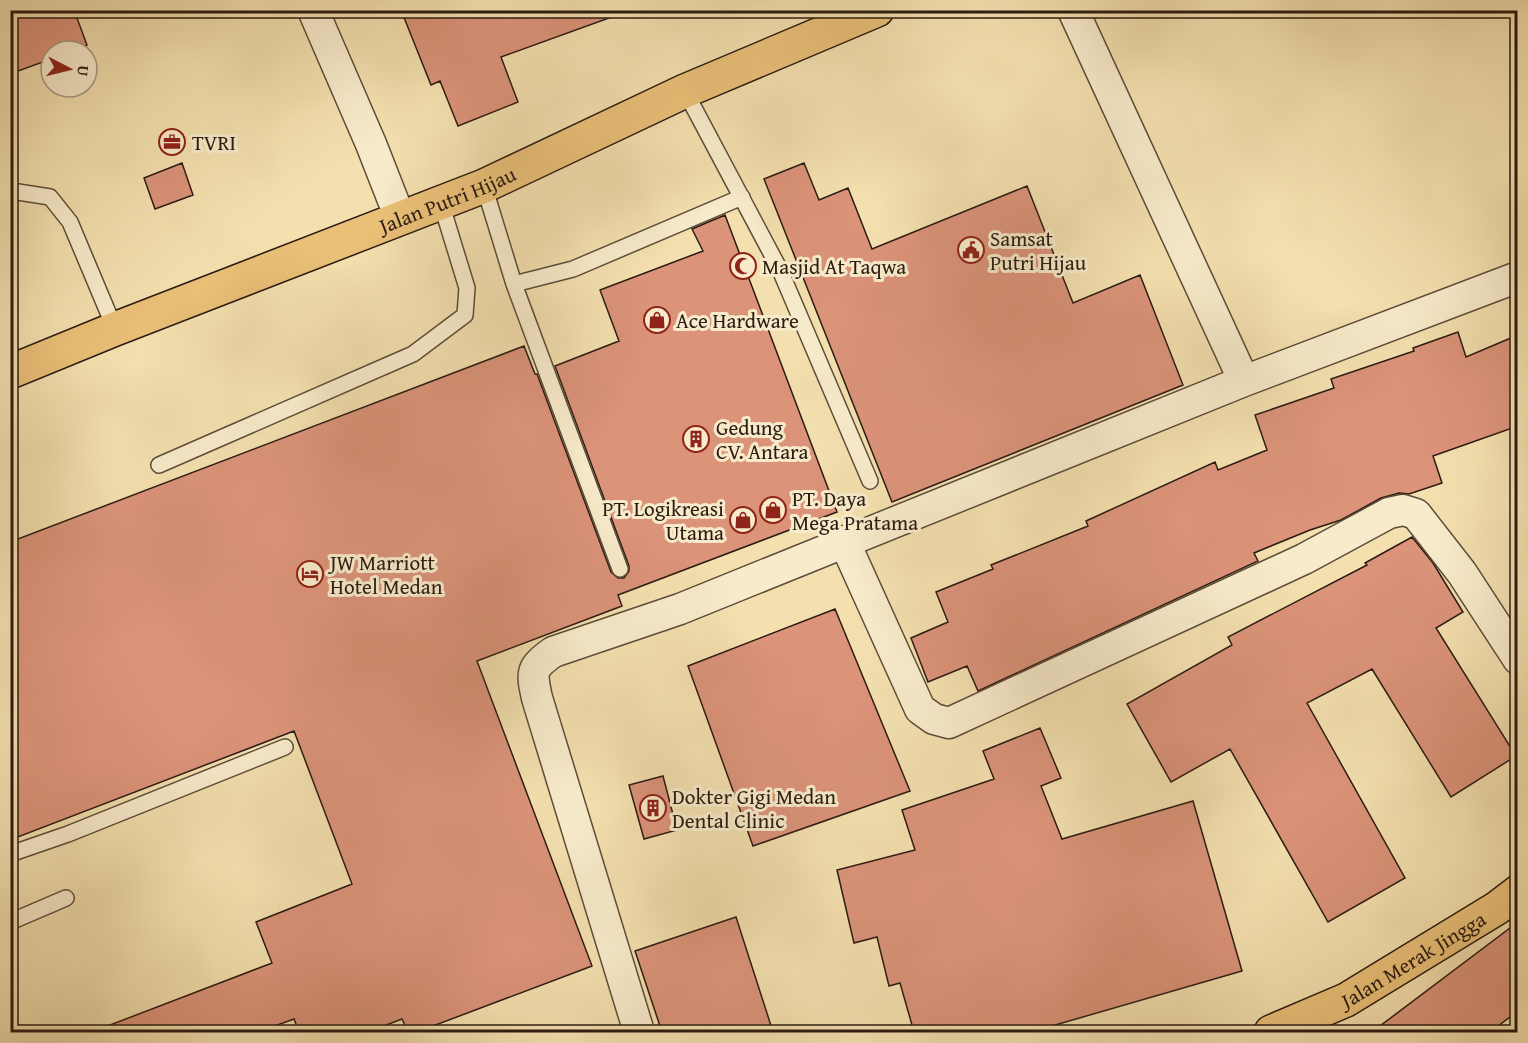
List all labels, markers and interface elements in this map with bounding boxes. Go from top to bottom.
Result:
north arrow [39,39,99,99]
text: U [71,64,96,78]
office icon: TVRI [157,127,187,157]
place label: TVRI [192,127,236,158]
street label: Jalan Putri Hijau [371,158,521,242]
place label: Samsat Putri Hijau [990,223,1087,278]
public building icon: Samsat Putri Hijau [956,235,986,265]
mosque icon: Masjid At Taqwa [728,251,758,281]
place label: Masjid At Taqwa [762,251,906,282]
shop icon: Ace Hardware [642,305,672,335]
place label: Ace Hardware [676,305,799,336]
place label: Gedung CV. Antara [716,412,809,467]
building icon: Gedung CV. Antara [681,424,711,454]
place label: PT. Daya Mega Pratama [792,483,918,538]
place label: PT. Logikreasi Utama [602,493,724,548]
shop icon: PT. Daya Mega Pratama [758,495,788,525]
shop icon: PT. Logikreasi Utama [728,505,758,535]
place label: JW Marriott Hotel Medan [327,547,443,602]
hotel icon: JW Marriott Hotel Medan [295,559,325,589]
place label: Dokter Gigi Medan Dental Clinic [672,781,836,836]
building icon: Dokter Gigi Medan Dental Clinic [638,793,668,823]
street label: Jalan Merak Jingga [1334,903,1491,1017]

